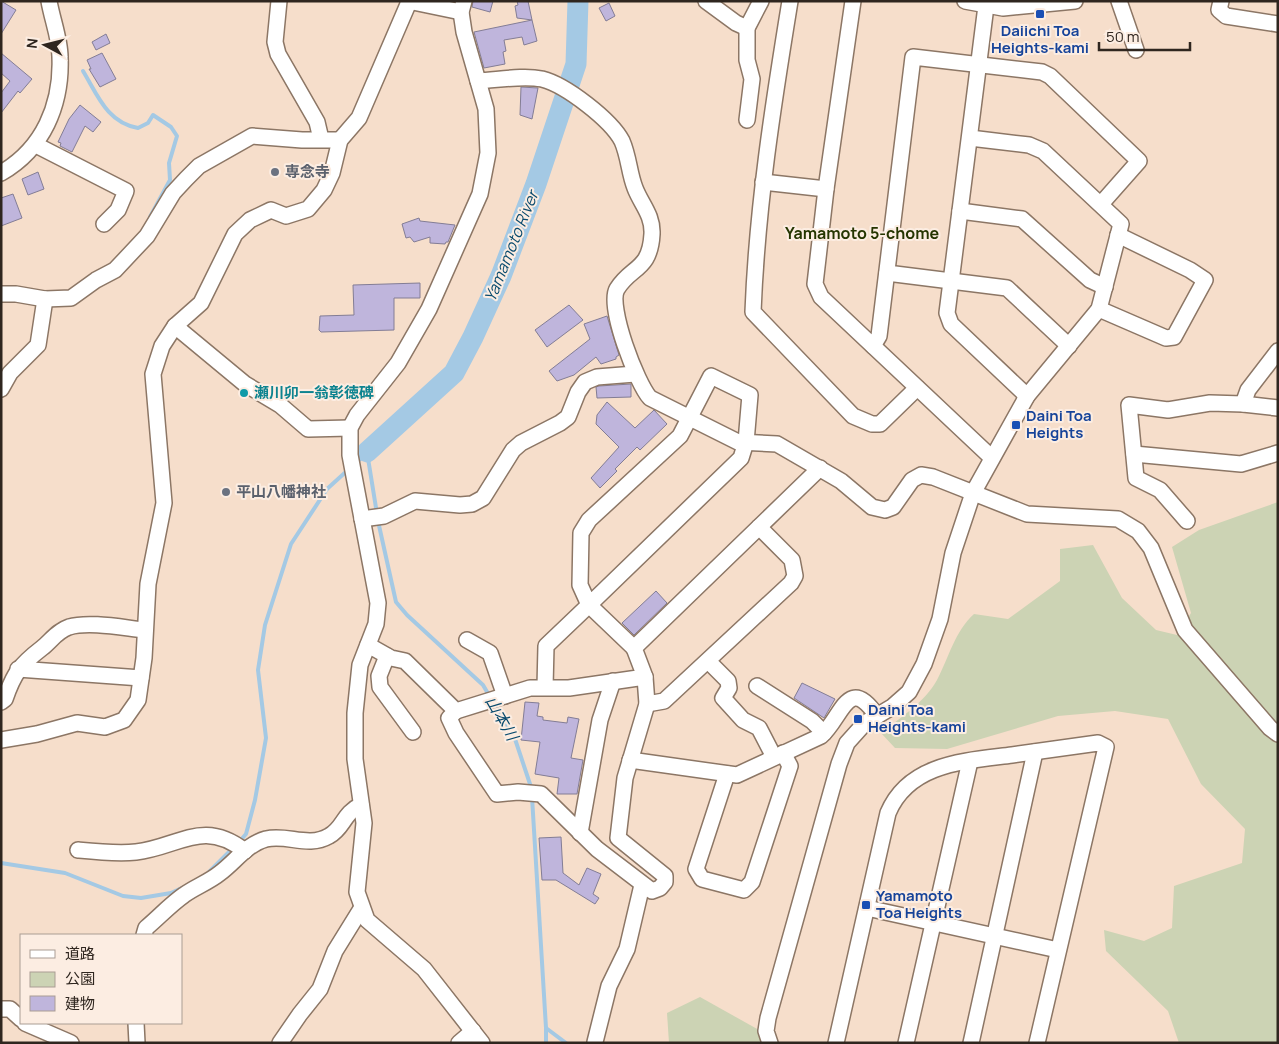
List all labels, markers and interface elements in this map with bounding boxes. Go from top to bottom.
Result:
marker: Daiichi Toa Heights-kami [1034,8,1046,20]
north arrow [20,20,70,70]
place label: Daiichi Toa Heights-kami [991,20,1089,58]
scale bar [1099,20,1190,52]
text: 50 m [1106,26,1140,47]
text: N [22,37,42,50]
place label: 専念寺 [285,161,330,182]
marker: 専念寺 [269,166,281,178]
water label: Yamamoto River [479,185,544,305]
district label: Yamamoto 5-chome [785,222,939,244]
place label: 瀬川卯一翁彰徳碑 [254,382,374,403]
marker: 瀬川卯一翁彰徳碑 [238,387,250,399]
place label: Daini Toa Heights [1026,405,1092,443]
marker: Daini Toa Heights [1010,419,1022,431]
place label: 平山八幡神社 [236,481,326,502]
marker: 平山八幡神社 [220,486,232,498]
water label: 山本川 [480,692,525,746]
place label: Daini Toa Heights-kami [868,699,966,737]
marker: Daini Toa Heights-kami [852,713,864,725]
place label: Yamamoto Toa Heights [876,885,962,923]
marker: Yamamoto Toa Heights [860,899,872,911]
legend [20,934,182,1024]
text: 道路 [65,943,95,964]
text: 公園 [65,968,95,989]
text: 建物 [65,993,95,1014]

